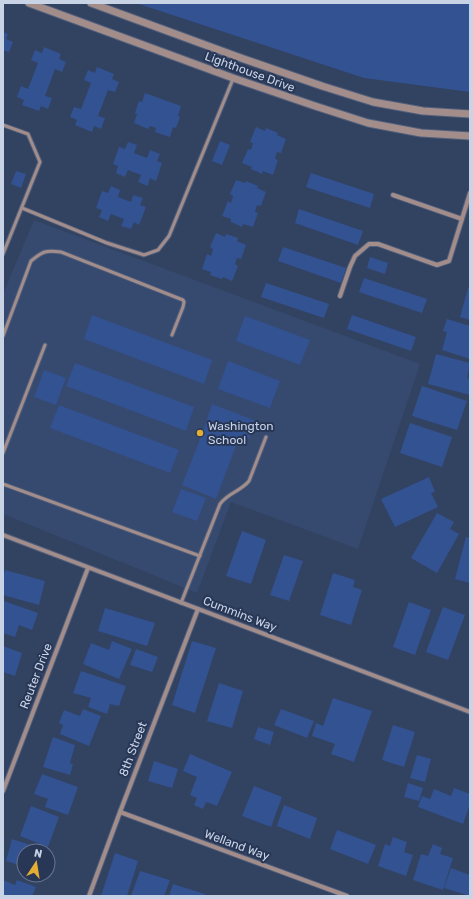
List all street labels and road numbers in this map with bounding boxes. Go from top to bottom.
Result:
street label: Lighthouse Drive [203,49,297,95]
street label: Cummins Way [201,593,279,635]
street label: Reuter Drive [17,641,55,711]
street label: 8th Street [116,719,150,778]
street label: Welland Way [203,827,272,863]

